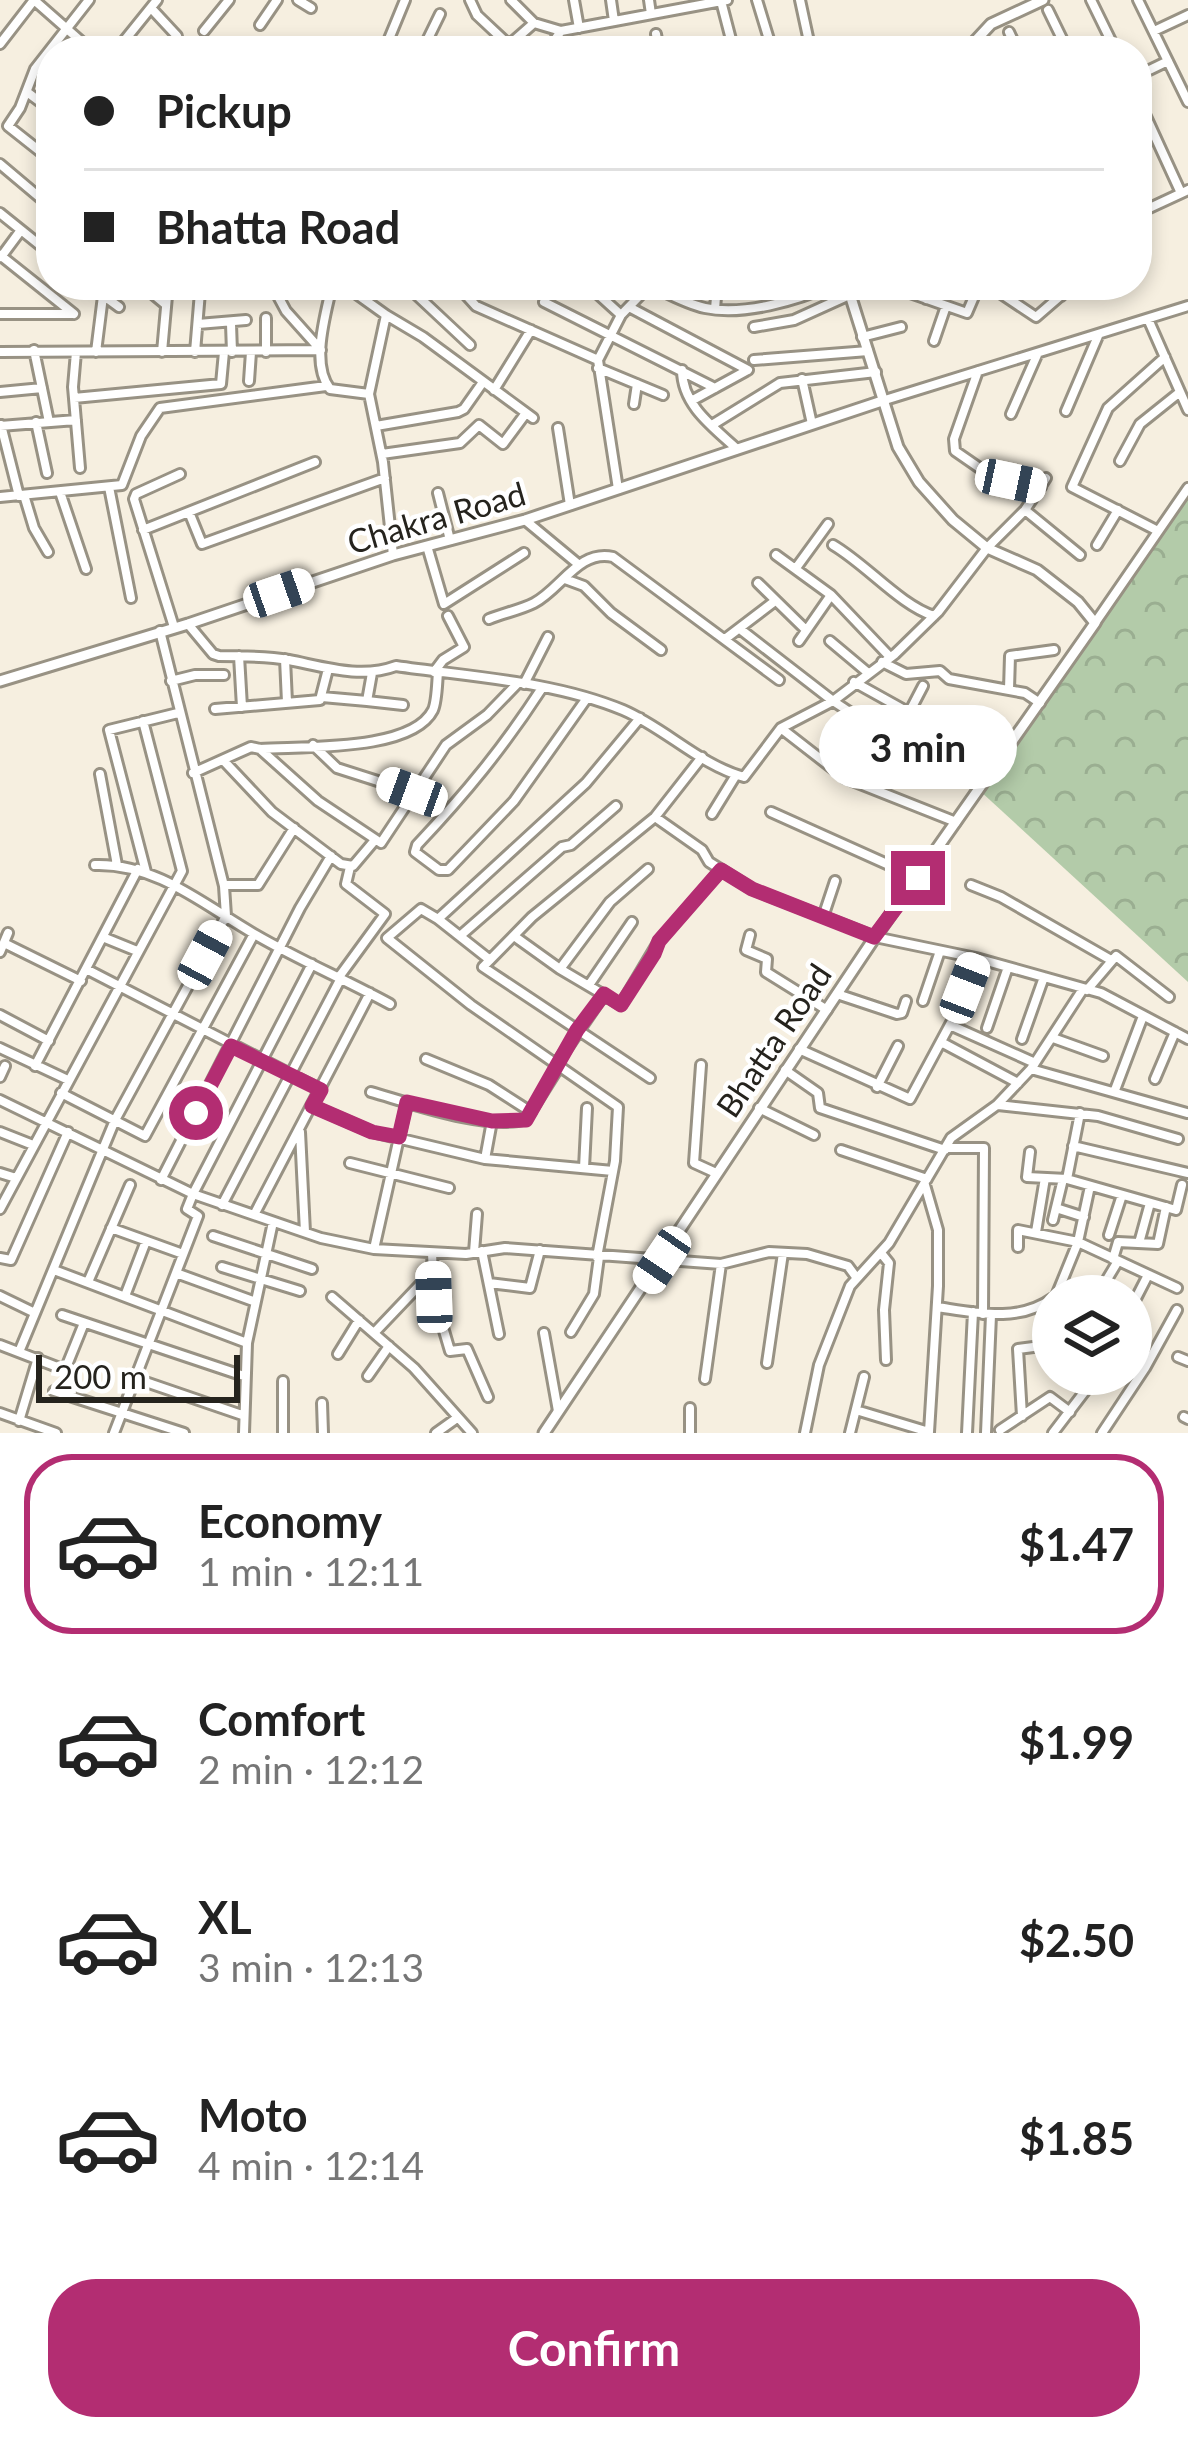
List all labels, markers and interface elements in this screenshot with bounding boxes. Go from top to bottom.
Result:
text: Pickup [156,84,292,138]
text: Bhatta Road [156,200,400,254]
car [972,456,1050,506]
street label: Chakra Road [342,472,530,562]
car [239,564,319,622]
callout: 3 min [819,704,1017,788]
text: 3 min [870,724,966,770]
car [372,763,452,821]
route end [891,851,945,905]
car [172,915,238,995]
car [935,948,995,1028]
street label: Bhatta Road [707,956,839,1124]
route start [169,1086,223,1140]
car [627,1220,697,1300]
car [415,1260,453,1334]
map controls [1032,1275,1152,1395]
button: layers [1032,1275,1152,1395]
scale bar [36,1349,240,1402]
text: 200 m [54,1356,147,1396]
icon: car [54,1490,162,1598]
text: Economy [198,1494,382,1548]
text: $1.47 [1019,1517,1134,1571]
text: 1 min · 12:11 [198,1548,424,1594]
icon: car [54,1688,162,1796]
text: Comfort [198,1692,365,1746]
text: $1.99 [1019,1715,1134,1769]
text: 2 min · 12:12 [198,1746,424,1792]
icon: car [54,1886,162,1994]
text: XL [198,1890,252,1944]
text: $2.50 [1019,1913,1134,1967]
text: 3 min · 12:13 [198,1944,424,1990]
icon: car [54,2084,162,2192]
text: Moto [198,2088,308,2142]
text: $1.85 [1019,2111,1134,2165]
text: 4 min · 12:14 [198,2142,424,2188]
button: Confirm [48,2279,1140,2417]

